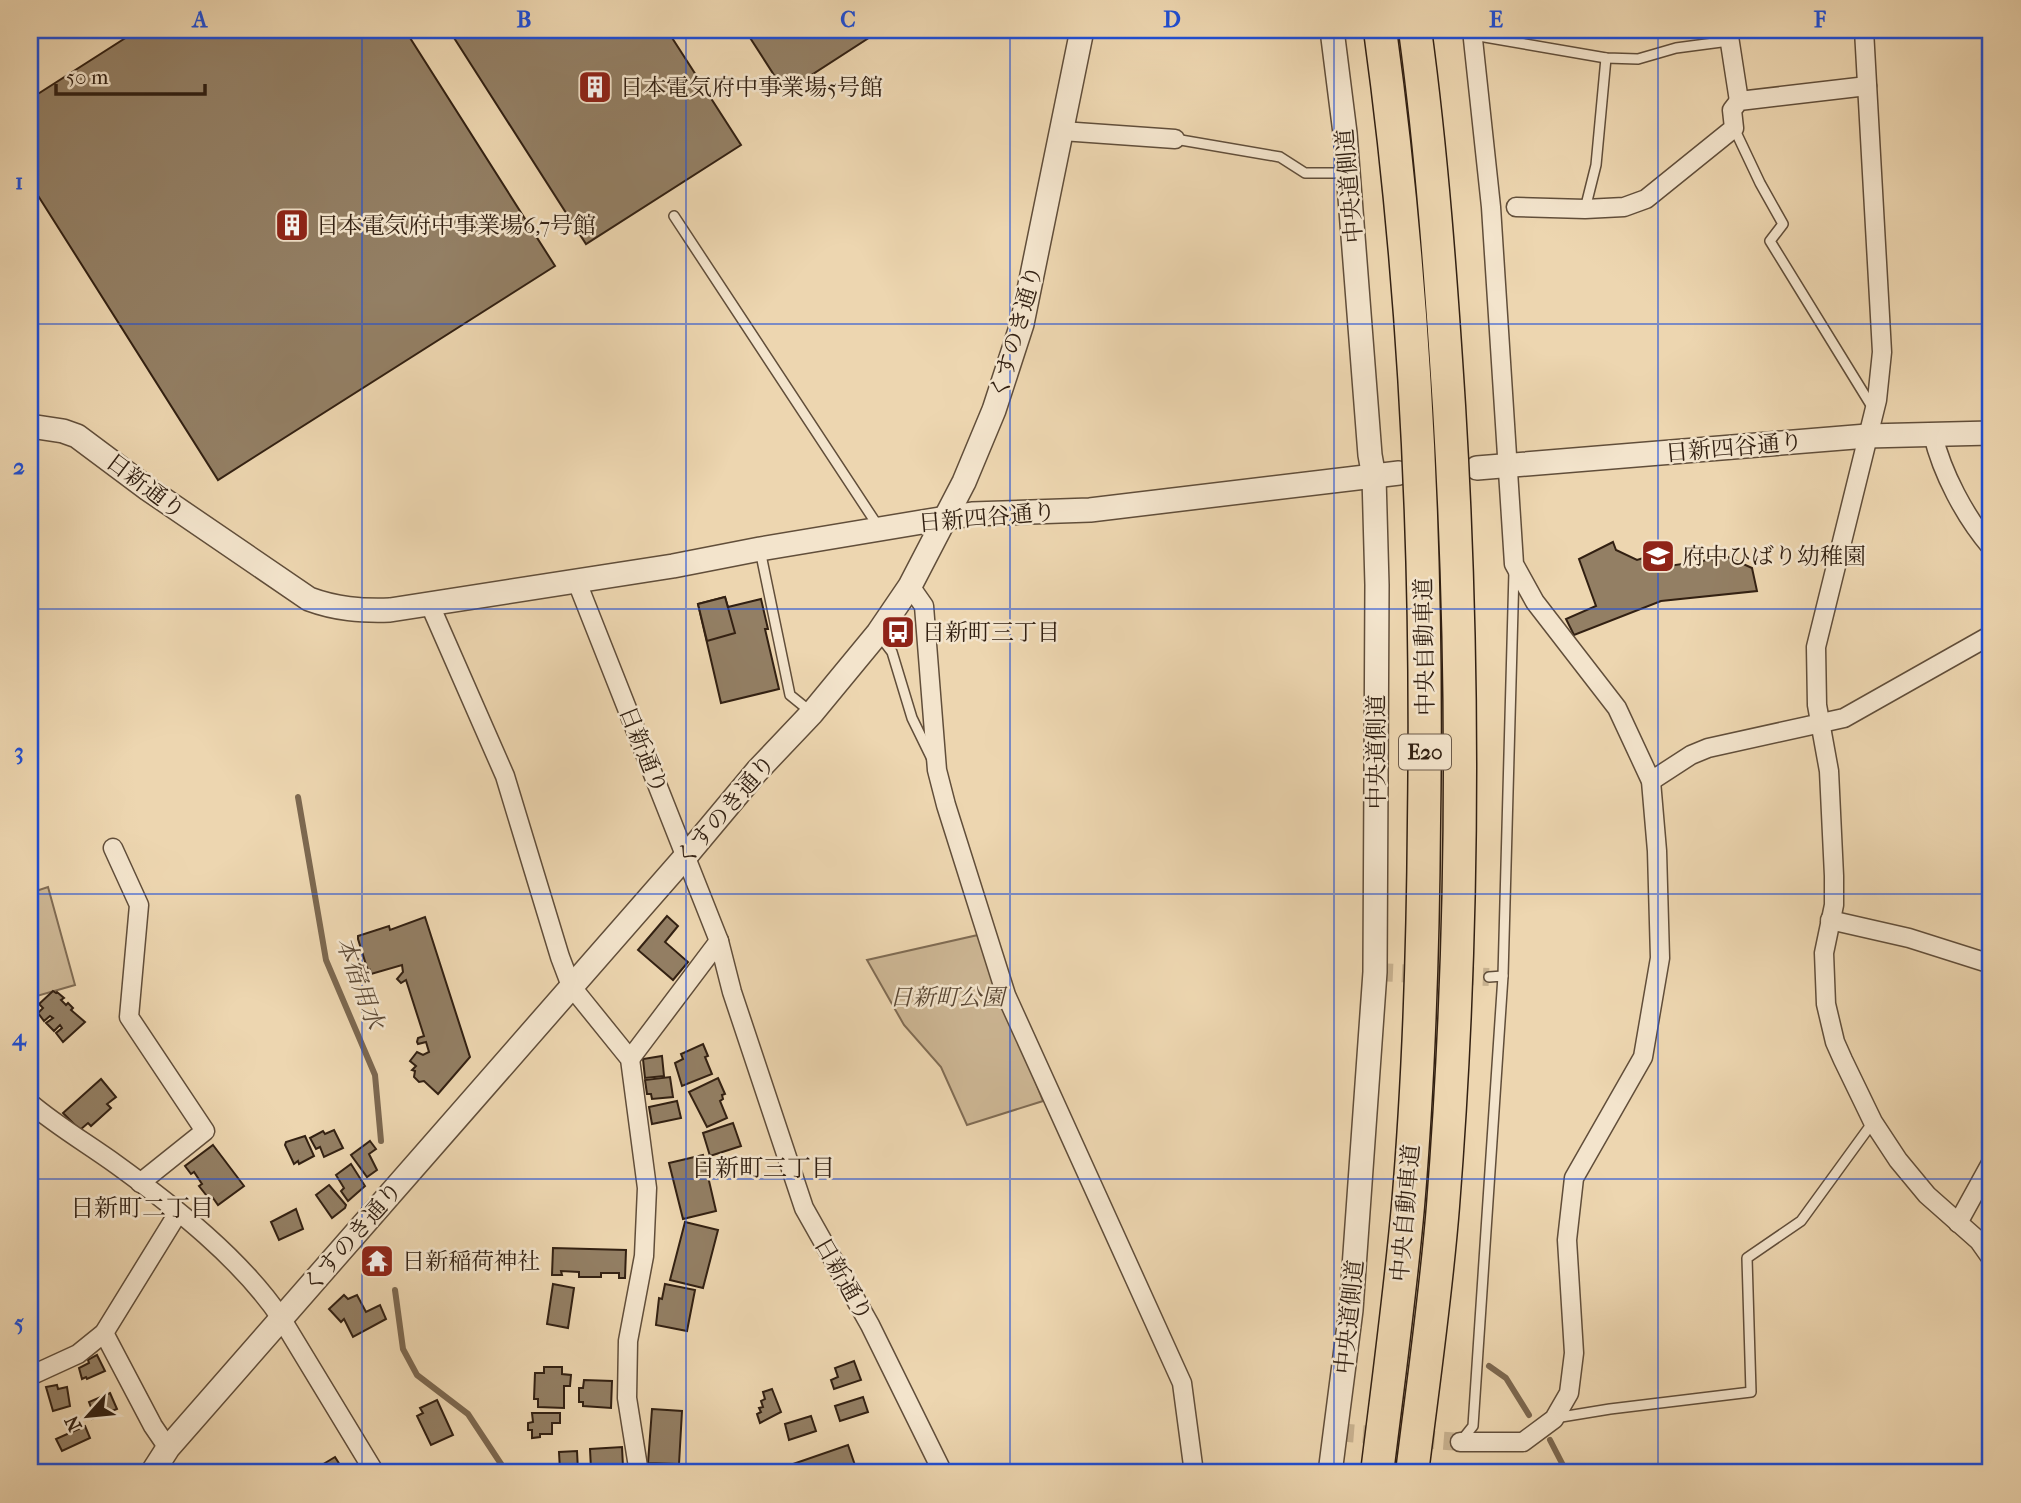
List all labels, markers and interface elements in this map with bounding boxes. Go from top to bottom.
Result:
text: A [191,6,209,33]
text: B [517,6,532,33]
text: C [840,6,856,33]
text: D [1163,6,1181,33]
text: E [1489,6,1503,33]
text: F [1813,6,1827,33]
scale bar [56,52,205,96]
text: 50 m [66,65,109,89]
building icon: 日本電気府中事業場5号館 [576,68,614,106]
place label: 日本電気府中事業場5号館 [620,74,883,101]
street label: 中央道側道 [1331,127,1368,244]
text: 1 [15,168,23,195]
building icon: 日本電気府中事業場6,7号館 [273,206,311,244]
place label: 日本電気府中事業場6,7号館 [316,212,596,239]
street label: くすのき通り [984,262,1048,402]
street label: 日新四谷通り [1664,428,1804,467]
street label: 日新通り [101,448,191,525]
text: 2 [13,453,25,480]
street label: 日新四谷通り [917,498,1057,537]
school or university icon: 府中ひばり幼稚園 [1639,537,1677,575]
place label: 府中ひばり幼稚園 [1682,543,1866,570]
street label: 中央自動車道 [1410,578,1439,716]
bus stop icon: 日新町三丁目 [879,613,917,651]
place label: 日新町三丁目 [922,619,1060,646]
street label: 中央道側道 [1363,695,1390,810]
street label: 日新通り [614,702,673,798]
road number: E20 [1399,734,1451,770]
text: 3 [14,738,24,765]
street label: くすのき通り [670,749,781,871]
water label: 本宿用水 [330,933,390,1035]
park label: 日新町公園 [890,984,1009,1011]
text: 4 [11,1024,27,1051]
street label: 中央自動車道 [1386,1143,1425,1283]
district label: 日新町三丁目 [691,1154,835,1182]
street label: くすのき通り [297,1176,408,1298]
district label: 日新町二丁目 [70,1194,214,1222]
street label: 日新通り [809,1233,878,1326]
temple icon: 日新稲荷神社 [358,1242,396,1280]
place label: 日新稲荷神社 [402,1248,540,1275]
street label: 中央道側道 [1330,1258,1369,1376]
text: 5 [14,1309,24,1336]
north arrow [52,1380,122,1450]
text: N [60,1411,87,1435]

